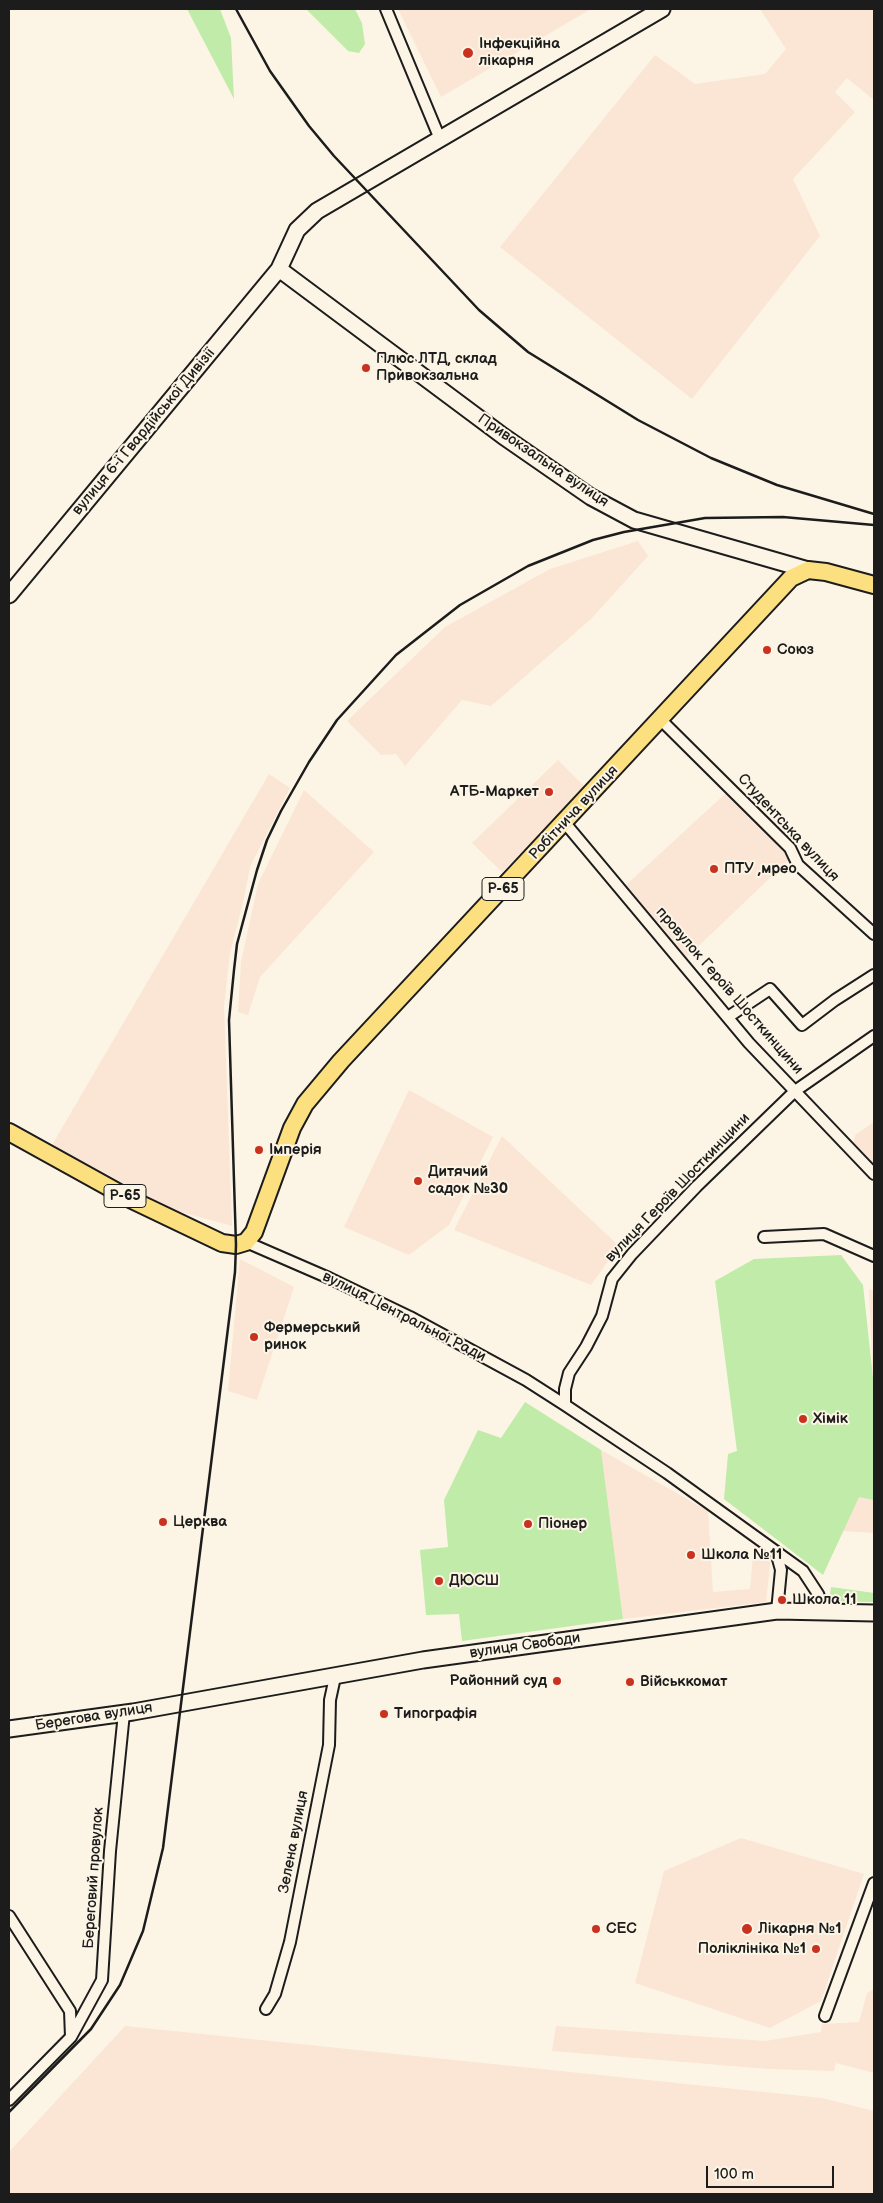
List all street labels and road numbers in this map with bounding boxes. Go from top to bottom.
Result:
street label: вулиця 6-ї Гвардійської Дивізії [69,345,219,519]
street label: Привокзальна вулиця [474,410,612,512]
street label: Робітнича вулиця [526,762,622,864]
street label: Студентська вулиця [733,770,843,886]
road number: Р-65 [482,878,524,901]
street label: провулок Героїв Шосткинщини [651,904,807,1078]
street label: вулиця Героїв Шосткинщини [602,1110,754,1266]
road number: Р-65 [104,1184,146,1208]
street label: вулиця Центральної Ради [319,1268,489,1366]
street label: вулиця Свободи [468,1629,582,1663]
street label: Берегова вулиця [34,1699,154,1735]
street label: Зелена вулиця [275,1789,313,1895]
street label: Береговий провулок [80,1807,108,1949]

